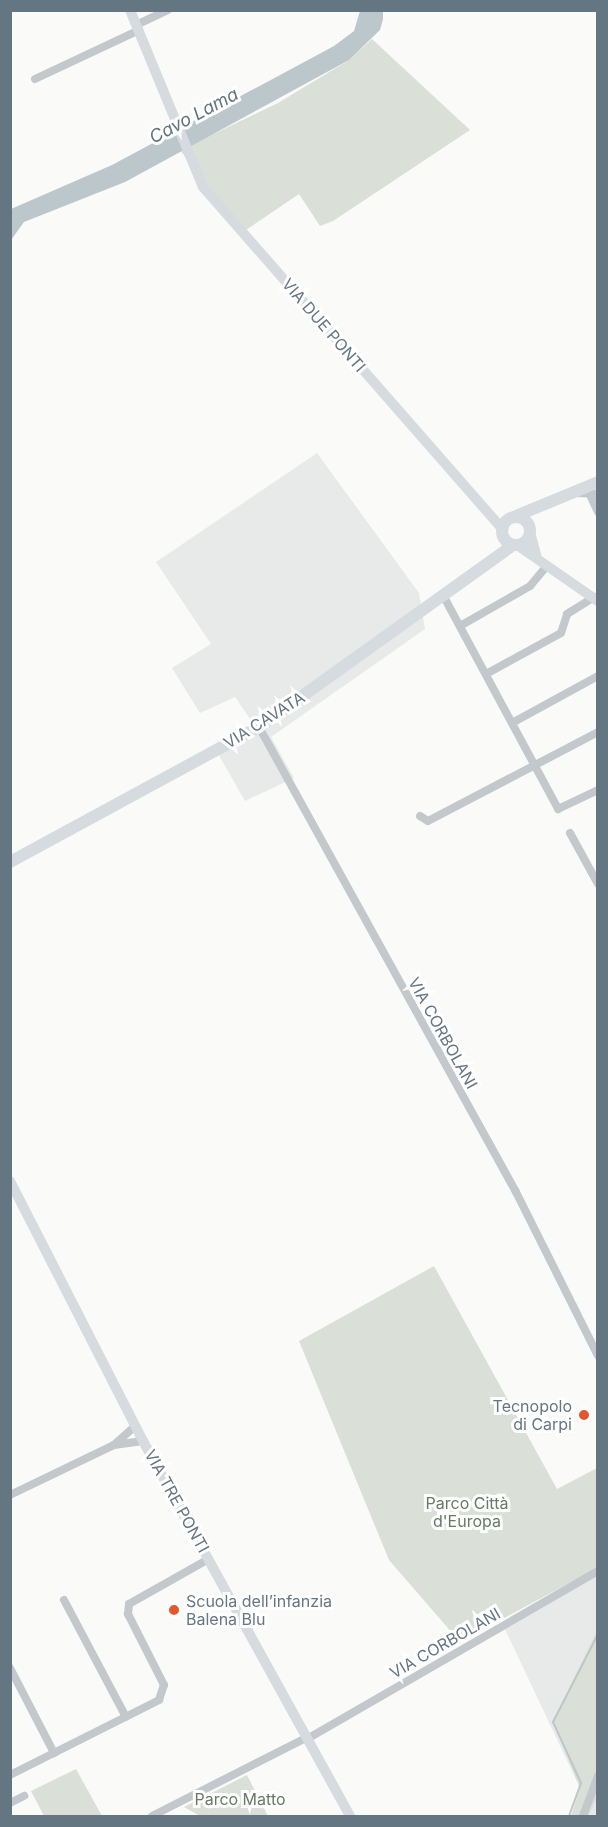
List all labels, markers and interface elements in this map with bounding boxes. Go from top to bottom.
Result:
water label: Cavo Lama [146,84,242,148]
street label: VIA DUE PONTI [278,274,370,376]
street label: VIA CAVATA [220,688,308,752]
street label: VIA CORBOLANI [404,974,482,1092]
place label: Tecnopolo di Carpi [493,1396,572,1434]
marker: Tecnopolo di Carpi [577,1408,591,1422]
street label: VIA TRE PONTI [141,1446,213,1556]
park label: Parco Città d'Europa [426,1493,508,1531]
place label: Scuola dell’infanzia Balena Blu [186,1591,332,1629]
marker: Scuola dell’infanzia Balena Blu [167,1603,181,1617]
street label: VIA CORBOLANI [386,1604,504,1682]
park label: Parco Matto [194,1789,286,1809]

